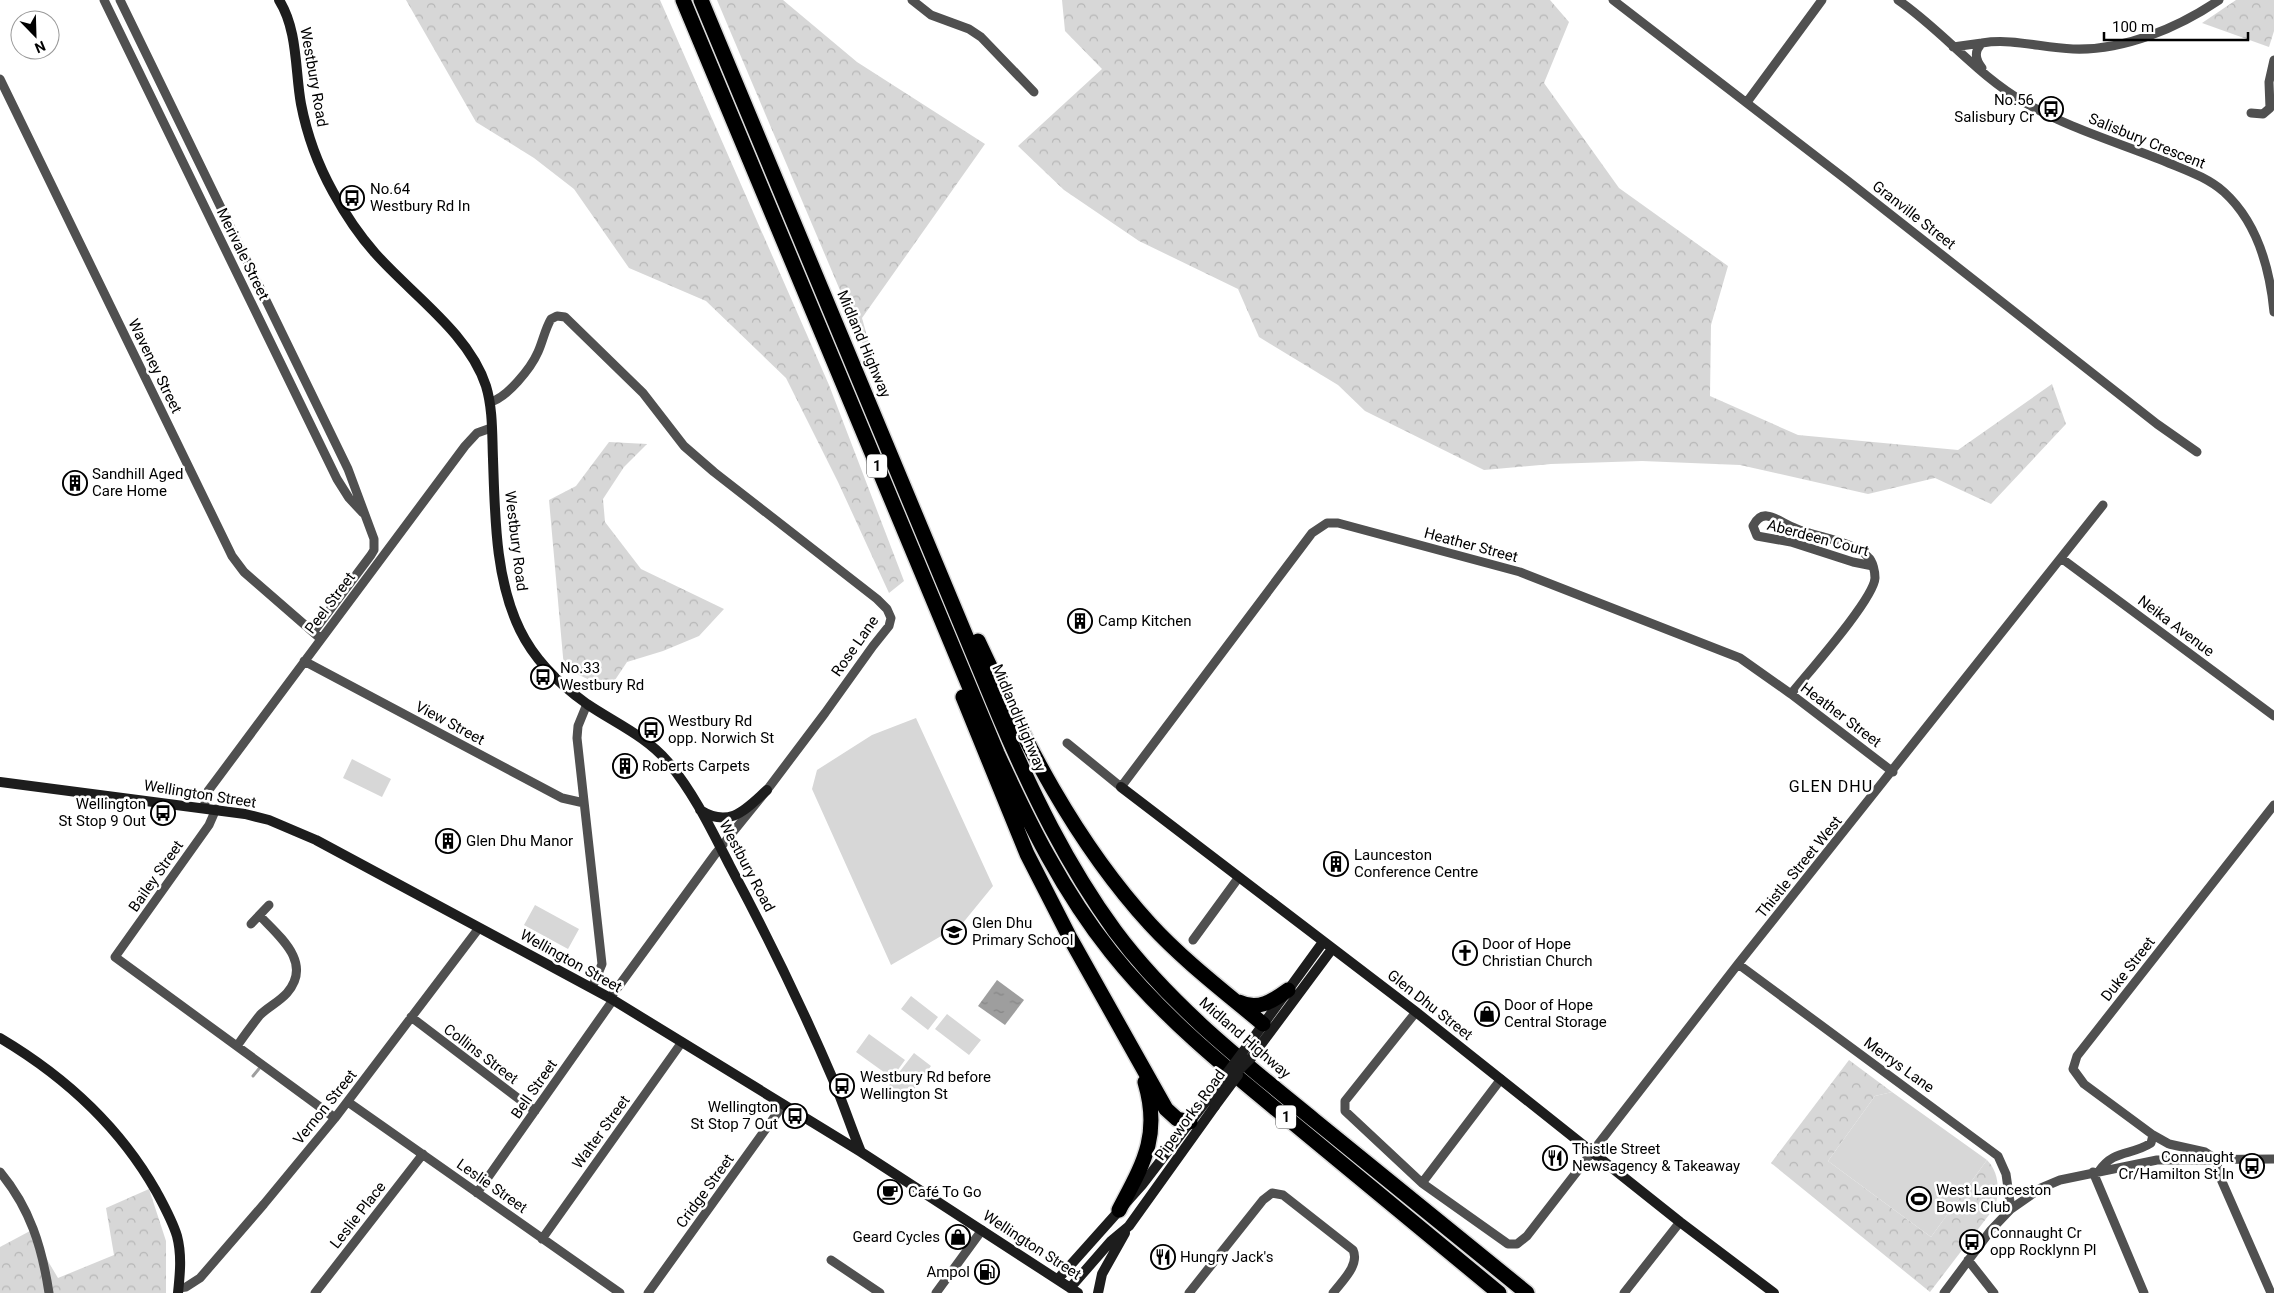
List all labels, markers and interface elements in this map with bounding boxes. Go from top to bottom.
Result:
north arrow [10,10,60,60]
scale bar [2104,10,2248,42]
text: 100 m [2112,18,2154,36]
street label: Westbury Road [296,26,332,128]
text: N [32,38,48,56]
place label: No.56 Salisbury Cr [1954,91,2034,126]
bus stop icon: No.56 Salisbury Cr [2038,96,2064,122]
street label: Salisbury Crescent [2086,109,2208,173]
street label: Granville Street [1869,177,1959,253]
place label: No.64 Westbury Rd In [370,180,470,215]
bus stop icon: No.64 Westbury Rd In [339,185,365,211]
street label: Merivale Street [213,205,273,303]
street label: Midland Highway [833,288,895,400]
street label: Waveney Street [124,316,186,416]
road number: 1 [867,454,887,478]
place label: Sandhill Aged Care Home [92,465,183,500]
building icon: Sandhill Aged Care Home [62,470,88,496]
street label: Westbury Road [501,490,531,592]
street label: Aberdeen Court [1765,516,1871,560]
street label: Heather Street [1422,524,1520,566]
street label: Peel Street [301,569,359,637]
street label: Neika Avenue [2134,591,2218,661]
building icon: Camp Kitchen [1067,608,1093,634]
street label: Rose Lane [828,612,882,680]
place label: Camp Kitchen [1098,612,1192,630]
place label: No.33 Westbury Rd [560,659,644,694]
street label: Midland Highway [988,662,1050,774]
bus stop icon: No.33 Westbury Rd [530,664,556,690]
street label: Heather Street [1797,679,1885,751]
street label: View Street [412,697,488,749]
place label: Westbury Rd opp. Norwich St [668,712,774,747]
bus stop icon: Westbury Rd opp. Norwich St [638,717,664,743]
building icon: Roberts Carpets [612,753,638,779]
place label: Roberts Carpets [642,757,750,775]
street label: Wellington Street [143,776,258,812]
district label: GLEN DHU [1789,777,1873,796]
place label: Wellington St Stop 9 Out [58,795,146,830]
bus stop icon: Wellington St Stop 9 Out [150,800,176,826]
street label: Thistle Street West [1752,812,1846,922]
street label: Westbury Road [715,817,779,915]
building icon: Glen Dhu Manor [435,828,461,854]
place label: Glen Dhu Manor [466,832,573,850]
street label: Bailey Street [125,837,187,915]
place label: Launceston Conference Centre [1354,846,1478,881]
building icon: Launceston Conference Centre [1323,851,1349,877]
place label: Glen Dhu Primary School [972,914,1073,949]
school or university icon: Glen Dhu Primary School [941,919,967,945]
street label: Wellington Street [517,926,625,996]
street label: Duke Street [2097,933,2159,1005]
place label: Door of Hope Christian Church [1482,935,1593,970]
church icon: Door of Hope Christian Church [1452,940,1478,966]
street label: Glen Dhu Street [1384,966,1476,1044]
street label: Midland Highway [1196,994,1294,1082]
place label: Door of Hope Central Storage [1504,996,1607,1031]
shop icon: Door of Hope Central Storage [1474,1001,1500,1027]
street label: Collins Street [440,1020,522,1088]
street label: Merrys Lane [1860,1034,1938,1097]
street label: Bell Street [507,1056,561,1122]
street label: Vernon Street [289,1066,361,1148]
street label: Pipeworks Road [1151,1066,1229,1164]
place label: Westbury Rd before Wellington St [860,1068,991,1103]
bus stop icon: Westbury Rd before Wellington St [829,1073,855,1099]
street label: Walter Street [568,1092,634,1172]
place label: Wellington St Stop 7 Out [690,1098,778,1133]
bus stop icon: Wellington St Stop 7 Out [782,1103,808,1129]
road number: 1 [1276,1106,1296,1128]
place label: Thistle Street Newsagency & Takeaway [1572,1140,1740,1175]
restaurant icon: Thistle Street Newsagency & Takeaway [1542,1145,1568,1171]
place label: Connaught Cr/Hamilton St In [2118,1148,2234,1183]
street label: Cridge Street [672,1151,738,1231]
bus stop icon: Connaught Cr/Hamilton St In [2239,1153,2265,1179]
street label: Leslie Street [453,1155,531,1217]
street label: Leslie Place [326,1178,390,1252]
cafe icon: Café To Go [877,1179,903,1205]
place label: West Launceston Bowls Club [1936,1181,2051,1216]
place label: Café To Go [908,1183,982,1201]
sports icon: West Launceston Bowls Club [1906,1186,1932,1212]
street label: Wellington Street [979,1207,1085,1284]
shop icon: Geard Cycles [945,1224,971,1250]
place label: Connaught Cr opp Rocklynn Pl [1990,1224,2097,1259]
place label: Geard Cycles [853,1228,940,1246]
bus stop icon: Connaught Cr opp Rocklynn Pl [1959,1229,1985,1255]
restaurant icon: Hungry Jack's [1150,1244,1176,1270]
place label: Hungry Jack's [1180,1248,1273,1266]
fuel station icon: Ampol [974,1259,1000,1285]
place label: Ampol [926,1263,970,1281]

